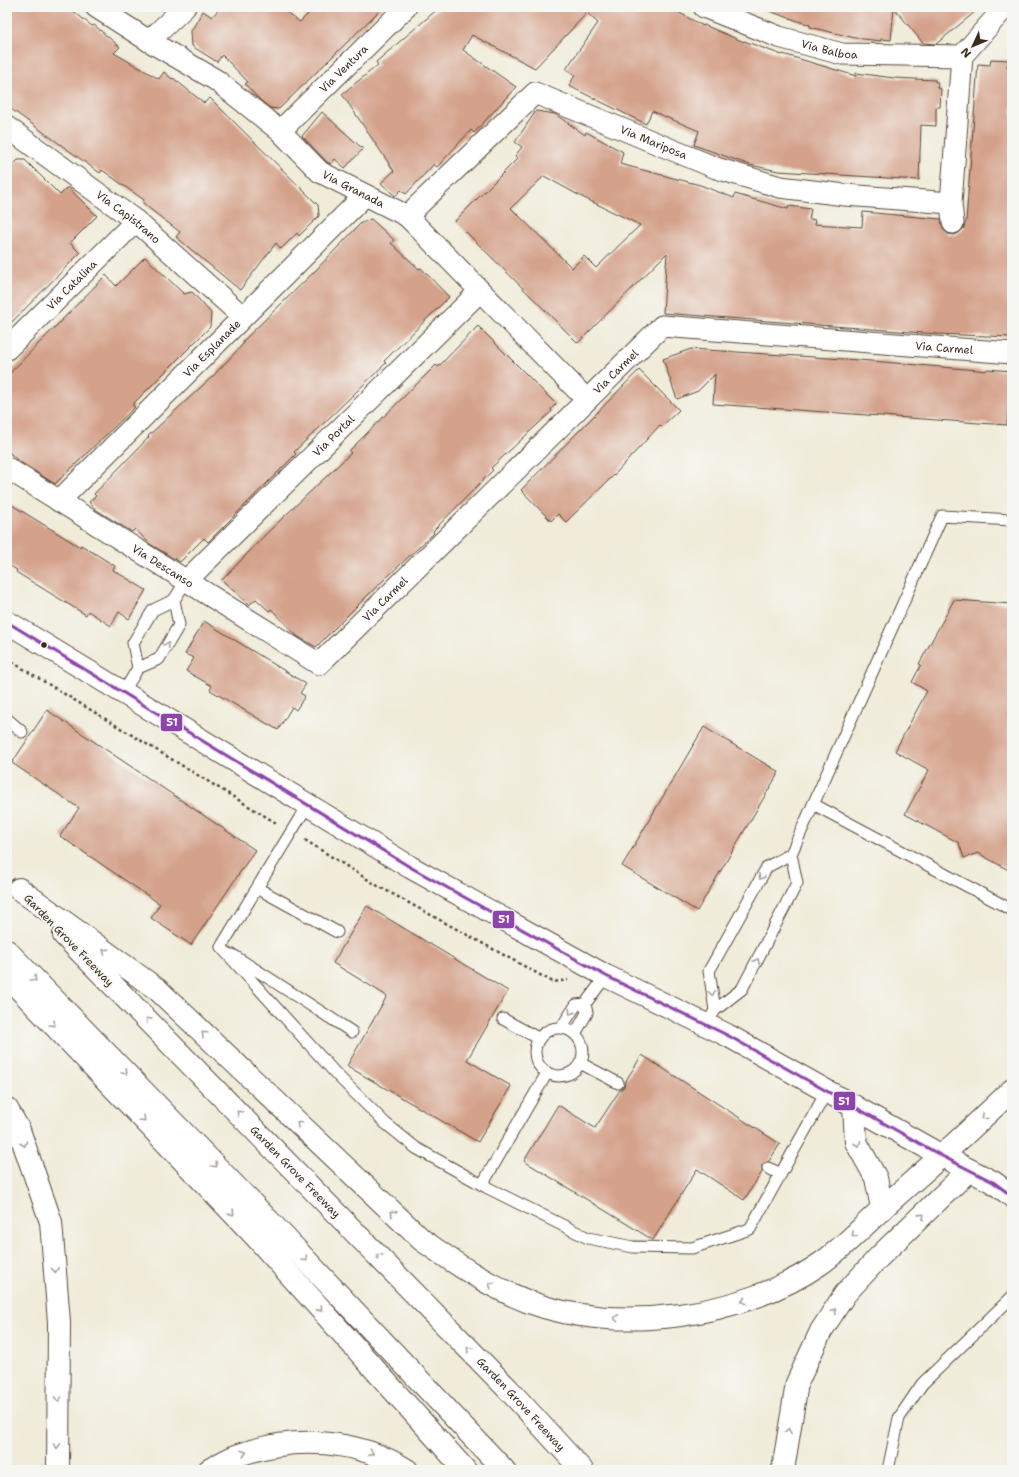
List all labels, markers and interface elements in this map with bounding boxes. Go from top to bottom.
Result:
north arrow [953,26,993,66]
street label: Via Balboa [800,36,858,62]
street label: Via Ventura [316,42,371,96]
text: N [958,44,975,61]
street label: Via Mariposa [618,122,689,163]
street label: Via Granada [319,167,387,211]
street label: Via Capistrano [93,187,164,247]
street label: Via Catalina [43,257,101,314]
street label: Via Esplanade [180,317,244,381]
street label: Via Carmel [915,339,974,358]
street label: Via Carmel [590,346,642,398]
street label: Via Portal [310,412,358,460]
street label: Via Descanso [129,541,197,592]
street label: Via Carmel [359,573,412,625]
unlabelled marker [39,640,49,650]
one-way arrow [163,642,170,649]
line badge: 51 [160,713,183,732]
text: 51 [166,715,178,730]
one-way arrow [759,873,766,880]
street label: Garden Grove Freeway [20,891,117,990]
line badge: 51 [492,910,515,929]
text: 51 [498,912,510,927]
one-way arrow [102,949,109,956]
one-way arrow [752,957,760,965]
one-way arrow [29,974,37,982]
one-way arrow [707,990,716,996]
one-way arrow [569,1008,576,1015]
one-way arrow [145,1017,153,1025]
one-way arrow [48,1019,56,1027]
one-way arrow [201,1032,209,1039]
one-way arrow [120,1067,127,1075]
line badge: 51 [833,1091,856,1111]
text: 51 [838,1094,850,1109]
one-way arrow [236,1110,244,1118]
one-way arrow [981,1112,988,1119]
one-way arrow [138,1114,145,1121]
one-way arrow [296,1121,304,1129]
street label: Garden Grove Freeway [247,1123,344,1221]
one-way arrow [19,1140,28,1147]
one-way arrow [853,1140,861,1147]
one-way arrow [210,1160,218,1168]
one-way arrow [227,1208,235,1216]
one-way arrow [390,1210,398,1218]
one-way arrow [917,1214,924,1221]
one-way arrow [851,1230,859,1238]
one-way arrow [376,1253,383,1261]
one-way arrow [300,1254,308,1262]
one-way arrow [50,1266,59,1273]
one-way arrow [488,1282,495,1289]
one-way arrow [740,1296,747,1305]
one-way arrow [315,1304,323,1312]
one-way arrow [829,1308,836,1315]
one-way arrow [613,1314,619,1323]
one-way arrow [467,1346,474,1354]
street label: Garden Grove Freeway [473,1354,568,1455]
one-way arrow [54,1396,62,1402]
one-way arrow [783,1428,792,1434]
one-way arrow [53,1443,61,1449]
one-way arrow [368,1448,375,1457]
one-way arrow [240,1449,247,1458]

